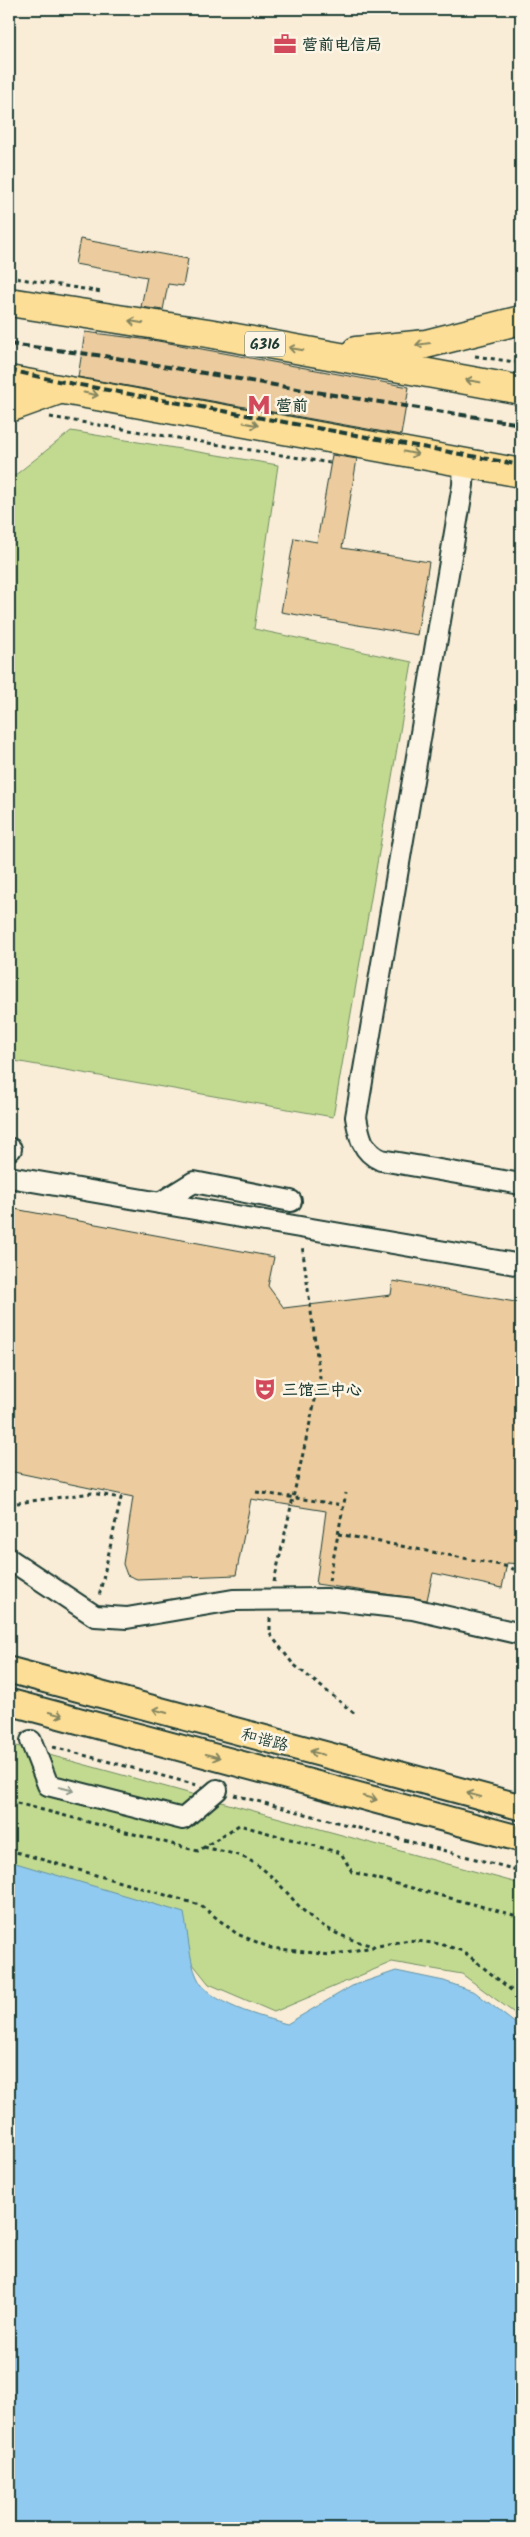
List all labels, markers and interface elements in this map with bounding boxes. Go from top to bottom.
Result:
office icon: 营前电信局 [272,31,298,57]
place label: 营前电信局 [302,33,382,58]
one-way arrow [128,317,144,327]
road number: G316 [245,332,285,356]
one-way arrow [415,339,431,349]
one-way arrow [289,344,305,354]
one-way arrow [466,376,482,386]
one-way arrow [83,389,99,399]
metro station icon: 营前 [246,392,272,418]
place label: 营前 [276,394,308,419]
one-way arrow [243,419,259,429]
one-way arrow [402,449,418,459]
theatre icon: 三馆三中心 [252,1376,278,1402]
place label: 三馆三中心 [282,1378,362,1403]
one-way arrow [153,1705,169,1715]
one-way arrow [47,1710,63,1719]
street label: 和谐路 [238,1722,291,1759]
one-way arrow [310,1747,326,1757]
one-way arrow [205,1751,221,1761]
one-way arrow [59,1785,75,1795]
one-way arrow [467,1789,483,1799]
one-way arrow [361,1793,377,1803]

